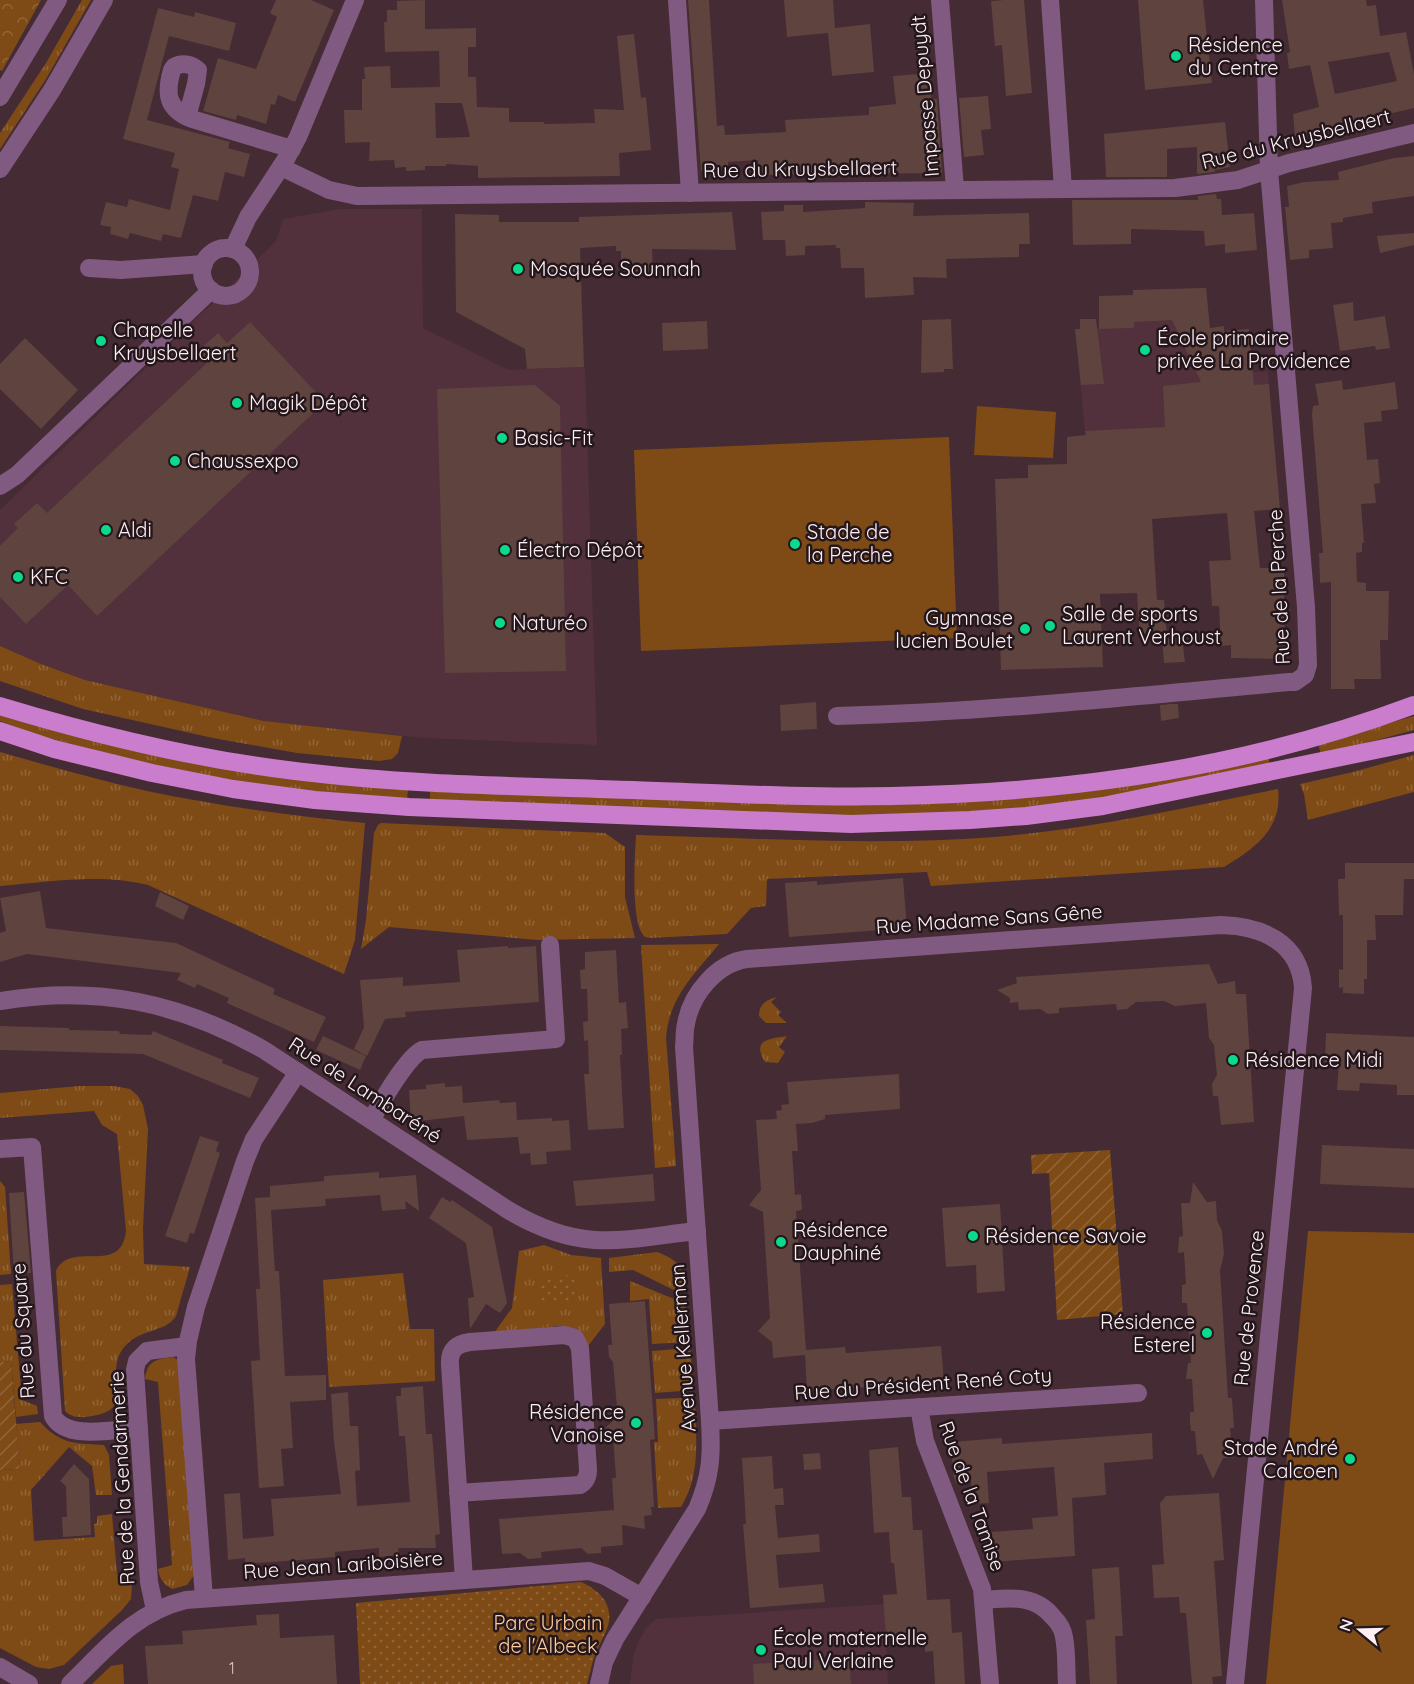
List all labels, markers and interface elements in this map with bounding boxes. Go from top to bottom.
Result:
street label: Impasse Depuydt [905,14,944,178]
place label: Résidence du Centre [1188,32,1283,80]
marker: Résidence du Centre [1169,49,1183,63]
street label: Rue du Kruysbellaert [1199,103,1393,174]
street label: Rue du Kruysbellaert [703,154,897,183]
place label: Mosquée Sounnah [530,256,701,281]
marker: Mosquée Sounnah [511,262,525,276]
place label: Chapelle Kruysbellaert [113,317,237,365]
place label: École primaire privée La Providence [1157,325,1351,373]
marker: Chapelle Kruysbellaert [94,334,108,348]
marker: École primaire privée La Providence [1138,343,1152,357]
place label: Magik Dépôt [249,390,368,415]
marker: Magik Dépôt [230,396,244,410]
place label: Basic-Fit [514,425,594,450]
marker: Basic-Fit [495,431,509,445]
place label: Chaussexpo [187,448,299,473]
marker: Chaussexpo [168,454,182,468]
street label: Rue de la Perche [1262,509,1295,665]
place label: Aldi [118,517,152,542]
place label: Stade de la Perche [807,519,892,567]
marker: Aldi [99,523,113,537]
place label: Électro Dépôt [517,537,643,562]
marker: Stade de la Perche [788,537,802,551]
marker: Électro Dépôt [498,543,512,557]
place label: KFC [30,564,68,589]
marker: KFC [11,570,25,584]
place label: Salle de sports Laurent Verhoust [1062,601,1221,649]
place label: Gymnase lucien Boulet [895,605,1013,653]
place label: Naturéo [512,610,587,635]
marker: Naturéo [493,616,507,630]
marker: Salle de sports Laurent Verhoust [1043,619,1057,633]
marker: Gymnase lucien Boulet [1018,622,1032,636]
street label: Rue Madame Sans Gêne [875,898,1103,939]
street label: Rue de Lambaréné [284,1031,446,1148]
place label: Résidence Midi [1245,1047,1383,1072]
marker: Résidence Midi [1226,1053,1240,1067]
place label: Résidence Dauphiné [793,1217,888,1265]
place label: Résidence Savoie [985,1223,1147,1248]
marker: Résidence Savoie [966,1229,980,1243]
street label: Rue de Provence [1228,1229,1269,1387]
marker: Résidence Dauphiné [774,1235,788,1249]
street label: Rue du Square [5,1262,40,1400]
street label: Avenue Kellerman [664,1263,701,1433]
place label: Résidence Esterel [1100,1309,1195,1357]
marker: Résidence Esterel [1200,1326,1214,1340]
street label: Rue du Président René Coty [793,1362,1053,1405]
street label: Rue de la Gendarmerie [103,1371,140,1585]
place label: Résidence Vanoise [529,1399,624,1447]
marker: Résidence Vanoise [629,1416,643,1430]
street label: Rue de la Tamise [934,1417,1011,1574]
place label: Stade André Calcoen [1224,1435,1338,1483]
marker: Stade André Calcoen [1343,1452,1357,1466]
street label: Rue Jean Lariboisière [242,1545,444,1584]
north arrow [1330,1600,1390,1660]
park label: Parc Urbain de l'Albeck [493,1610,603,1658]
text: N [1334,1616,1357,1634]
place label: École maternelle Paul Verlaine [773,1625,927,1673]
marker: École maternelle Paul Verlaine [754,1643,768,1657]
house number: 1 [229,1658,235,1678]

